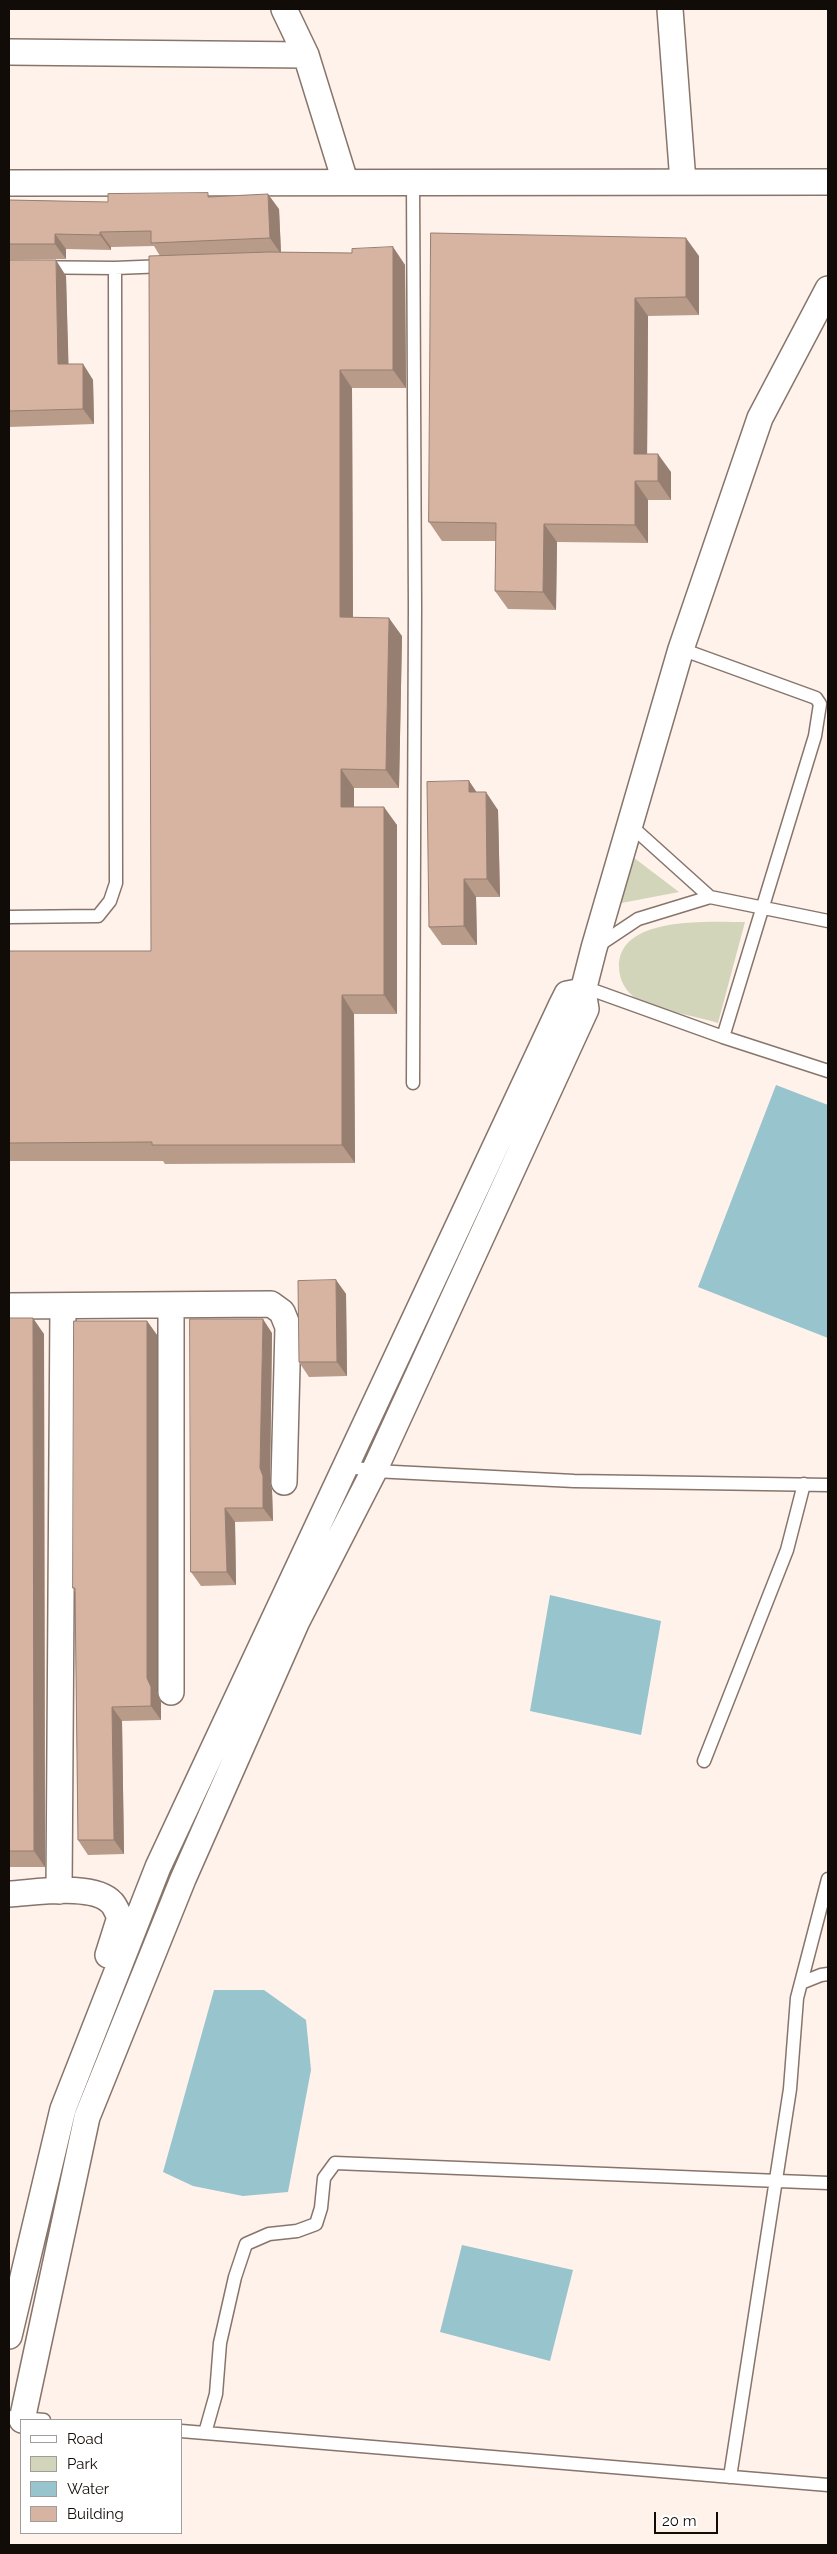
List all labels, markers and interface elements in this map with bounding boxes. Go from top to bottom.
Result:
legend [20,2419,182,2534]
text: Road [67,2430,103,2448]
text: Park [67,2455,98,2473]
text: Water [67,2480,109,2498]
scale bar [657,2502,721,2534]
text: Building [67,2505,124,2523]
text: 20 m [662,2512,697,2530]

